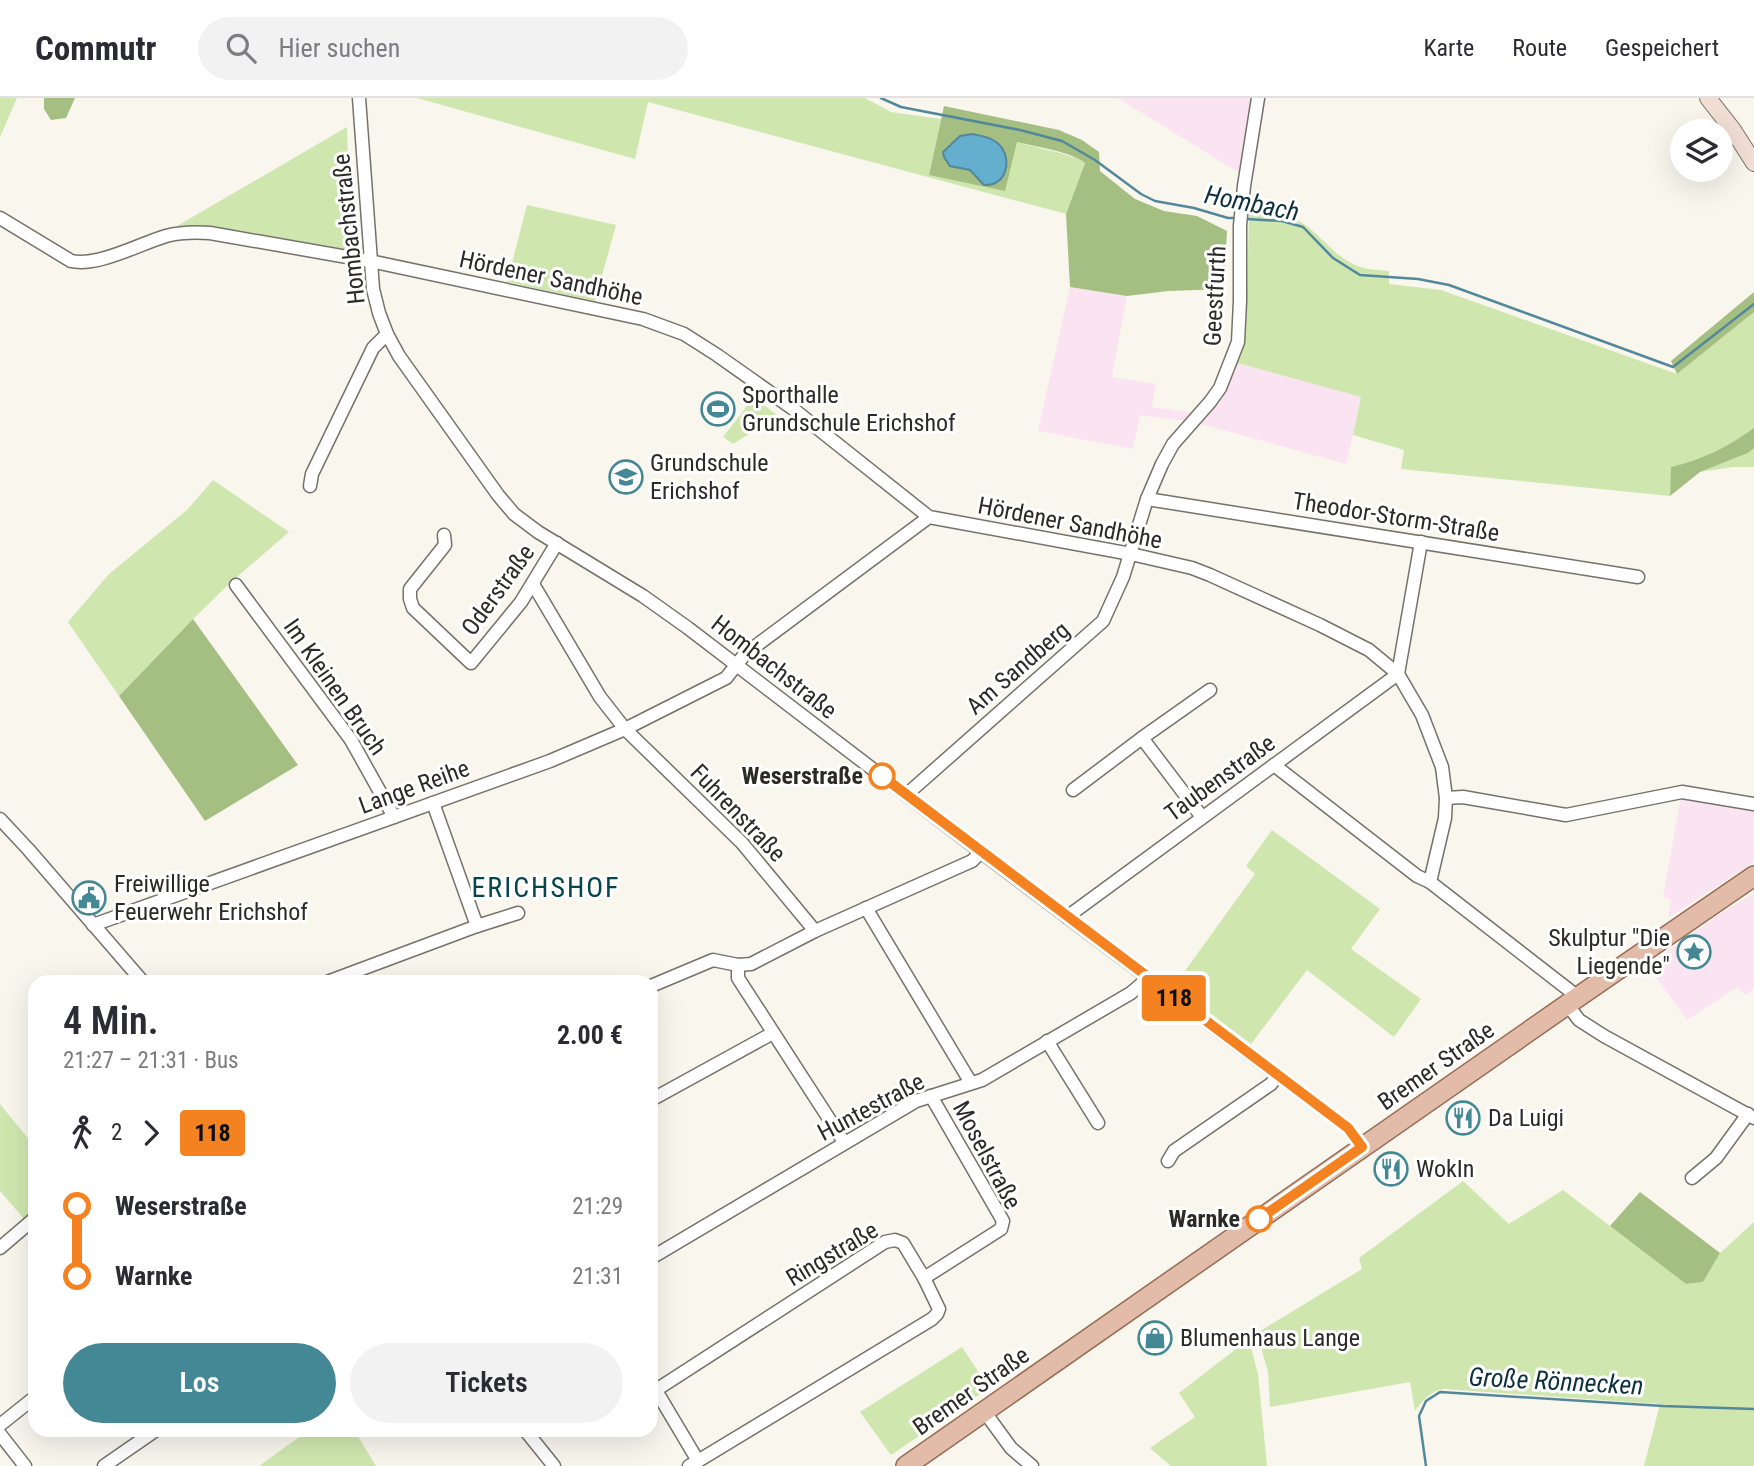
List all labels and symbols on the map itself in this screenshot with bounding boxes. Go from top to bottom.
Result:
street label: Hombachstraße [327,152,371,306]
water label: Hombach [1202,179,1302,227]
street label: Hördener Sandhöhe [457,245,645,311]
street label: Geestfurth [1198,245,1232,347]
place label: Sporthalle Grundschule Erichshof [742,381,956,437]
sports icon: Sporthalle Grundschule Erichshof [699,390,737,428]
place label: Grundschule Erichshof [650,449,769,505]
school or university icon: Grundschule Erichshof [607,458,645,496]
street label: Theodor-Storm-Straße [1291,487,1501,547]
street label: Hördener Sandhöhe [976,491,1164,555]
street label: Oderstraße [456,539,540,641]
street label: Hombachstraße [706,609,842,725]
street label: Im Kleinen Bruch [278,614,392,760]
street label: Am Sandberg [961,616,1075,720]
street label: Taubenstraße [1160,729,1280,827]
street label: Lange Reihe [355,754,473,820]
street label: Fuhrenstraße [685,758,791,868]
place label: Weserstraße [742,762,863,790]
marker: Weserstraße [869,763,895,789]
place label: Freiwillige Feuerwehr Erichshof [114,870,308,926]
district label: ERICHSHOF [471,871,621,904]
public building icon: Freiwillige Feuerwehr Erichshof [70,879,108,917]
place label: Skulptur "Die Liegende" [1548,924,1670,980]
place icon: Skulptur "Die Liegende" [1675,933,1713,971]
line badge: 118 [1134,975,1214,1021]
street label: Bremer Straße [1373,1016,1499,1116]
street label: Huntestraße [813,1067,929,1147]
street label: Moselstraße [947,1096,1027,1214]
restaurant icon: Da Luigi [1444,1099,1482,1137]
place label: Da Luigi [1488,1104,1564,1132]
restaurant icon: WokIn [1372,1150,1410,1188]
place label: WokIn [1416,1155,1474,1183]
place label: Warnke [1169,1205,1240,1233]
marker: Warnke [1246,1206,1272,1232]
street label: Ringstraße [781,1216,883,1292]
shop icon: Blumenhaus Lange [1136,1319,1174,1357]
place label: Blumenhaus Lange [1180,1324,1360,1352]
street label: Bremer Straße [908,1341,1034,1441]
water label: Große Rönnecken [1468,1361,1644,1401]

